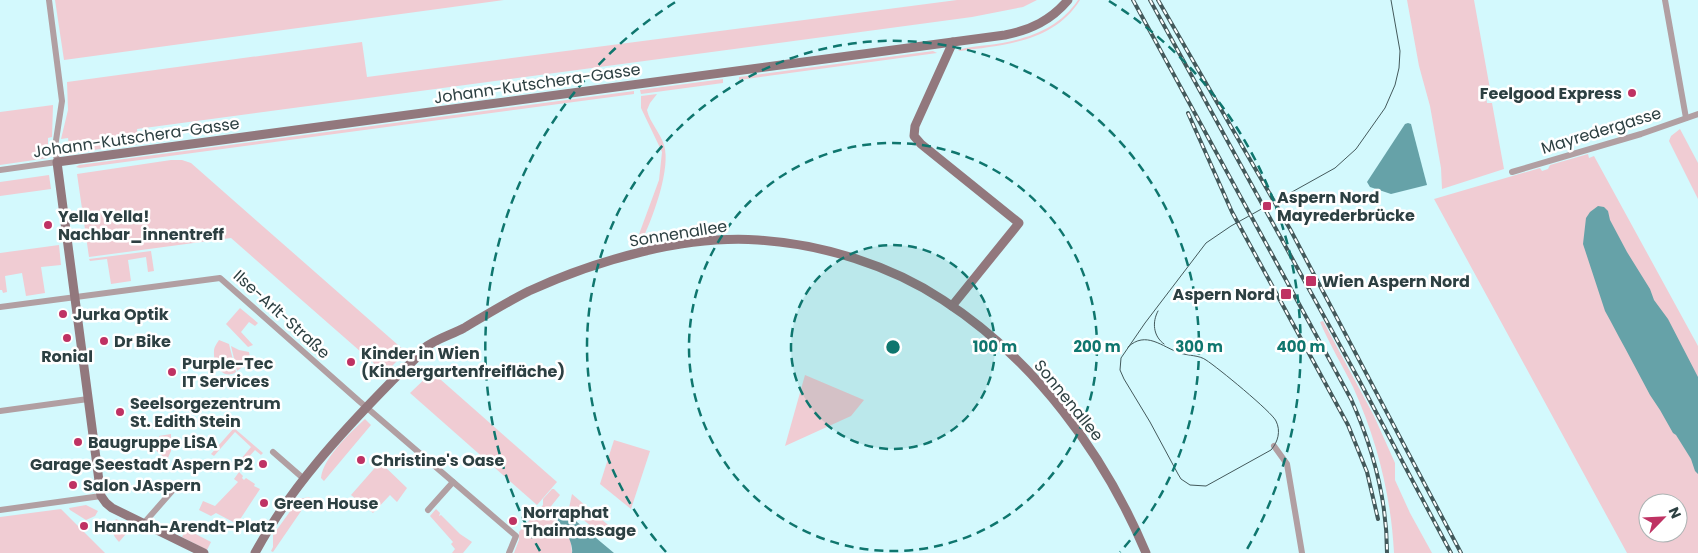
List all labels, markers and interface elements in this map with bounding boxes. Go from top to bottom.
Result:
street label: Johann-Kutschera-Gasse [432,58,642,109]
place label: Feelgood Express [1480,82,1622,105]
marker: Feelgood Express [1626,87,1638,99]
street label: Mayredergasse [1538,101,1664,160]
street label: Johann-Kutschera-Gasse [31,112,241,163]
place label: Aspern Nord Mayrederbrücke [1277,186,1415,227]
marker: Aspern Nord Mayrederbrücke [1261,200,1273,212]
place label: Yella Yella! Nachbar_innentreff [58,205,224,246]
street label: Sonnenallee [627,214,729,253]
marker: Yella Yella! Nachbar_innentreff [42,219,54,231]
street label: Ilse-Arlt-Straße [228,265,335,364]
place label: Wien Aspern Nord [1322,270,1470,293]
marker: Wien Aspern Nord [1304,274,1318,288]
place label: Aspern Nord [1173,283,1275,306]
marker: Aspern Nord [1279,287,1293,301]
place label: Jurka Optik [73,303,169,326]
marker: Jurka Optik [57,308,69,320]
place label: Dr Bike [114,330,171,353]
marker: Ronial [61,332,73,344]
marker: Dr Bike [98,335,110,347]
text: 100 m [973,336,1017,357]
text: 200 m [1073,336,1121,357]
text: 300 m [1175,336,1223,357]
text: 400 m [1277,336,1326,357]
centre of rings [884,338,902,356]
place label: Kinder in Wien (Kindergartenfreifläche) [361,342,565,383]
place label: Ronial [41,345,93,368]
place label: Purple-Tec IT Services [182,352,274,393]
street label: Sonnenallee [1029,355,1109,446]
marker: Kinder in Wien (Kindergartenfreifläche) [345,356,357,368]
marker: Purple-Tec IT Services [166,366,178,378]
place label: Seelsorgezentrum St. Edith Stein [130,392,281,433]
marker: Seelsorgezentrum St. Edith Stein [114,406,126,418]
place label: Baugruppe LiSA [88,431,218,454]
marker: Baugruppe LiSA [72,436,84,448]
place label: Christine's Oase [371,449,505,472]
place label: Garage Seestadt Aspern P2 [30,453,253,476]
marker: Christine's Oase [355,454,367,466]
marker: Garage Seestadt Aspern P2 [257,458,269,470]
place label: Salon JAspern [83,474,201,497]
marker: Salon JAspern [67,479,79,491]
place label: Green House [274,492,379,515]
north arrow [1638,493,1688,543]
marker: Green House [258,497,270,509]
place label: Norraphat Thaimassage [523,501,636,542]
text: N [1664,504,1686,522]
place label: Hannah-Arendt-Platz [94,515,275,538]
marker: Norraphat Thaimassage [507,515,519,527]
marker: Hannah-Arendt-Platz [78,520,90,532]

